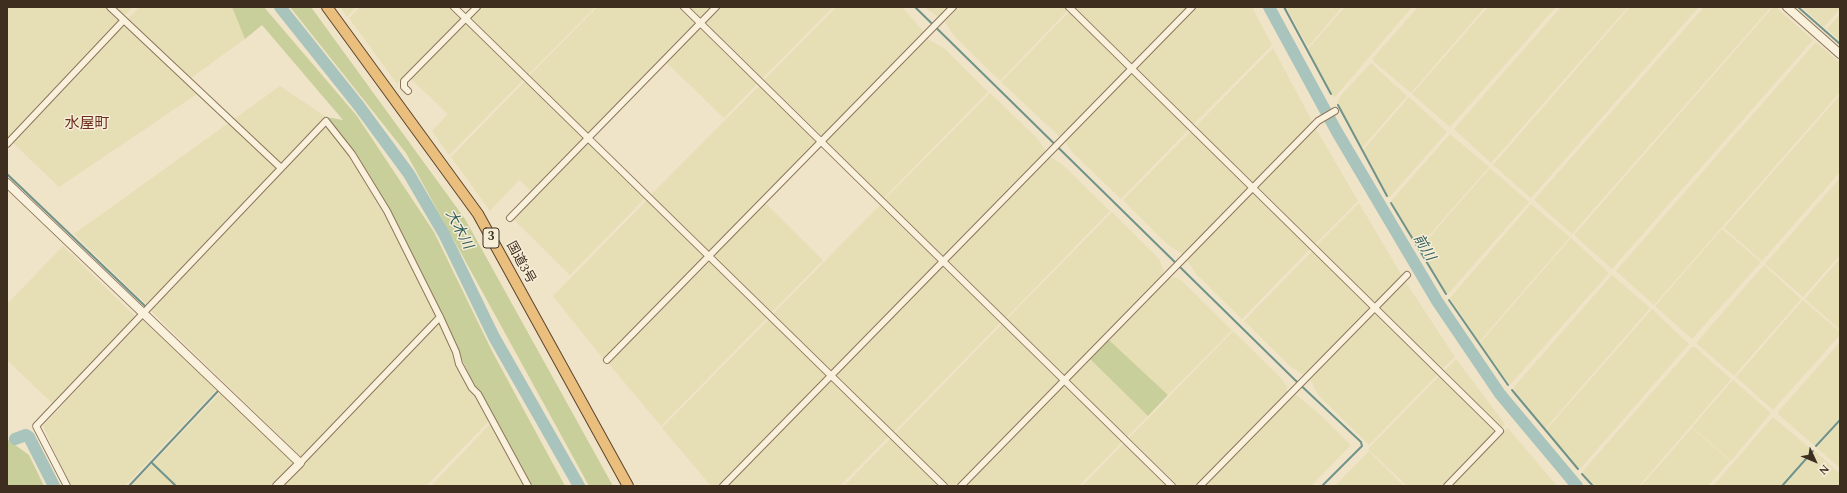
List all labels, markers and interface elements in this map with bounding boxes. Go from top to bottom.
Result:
district label: 水屋町 [65,116,109,134]
water label: 大木川 [441,208,475,252]
road number: 3 [483,228,499,248]
water label: 前川 [1409,232,1437,264]
street label: 国道3号 [502,239,538,287]
north arrow [1795,441,1835,481]
text: N [1815,461,1833,479]

